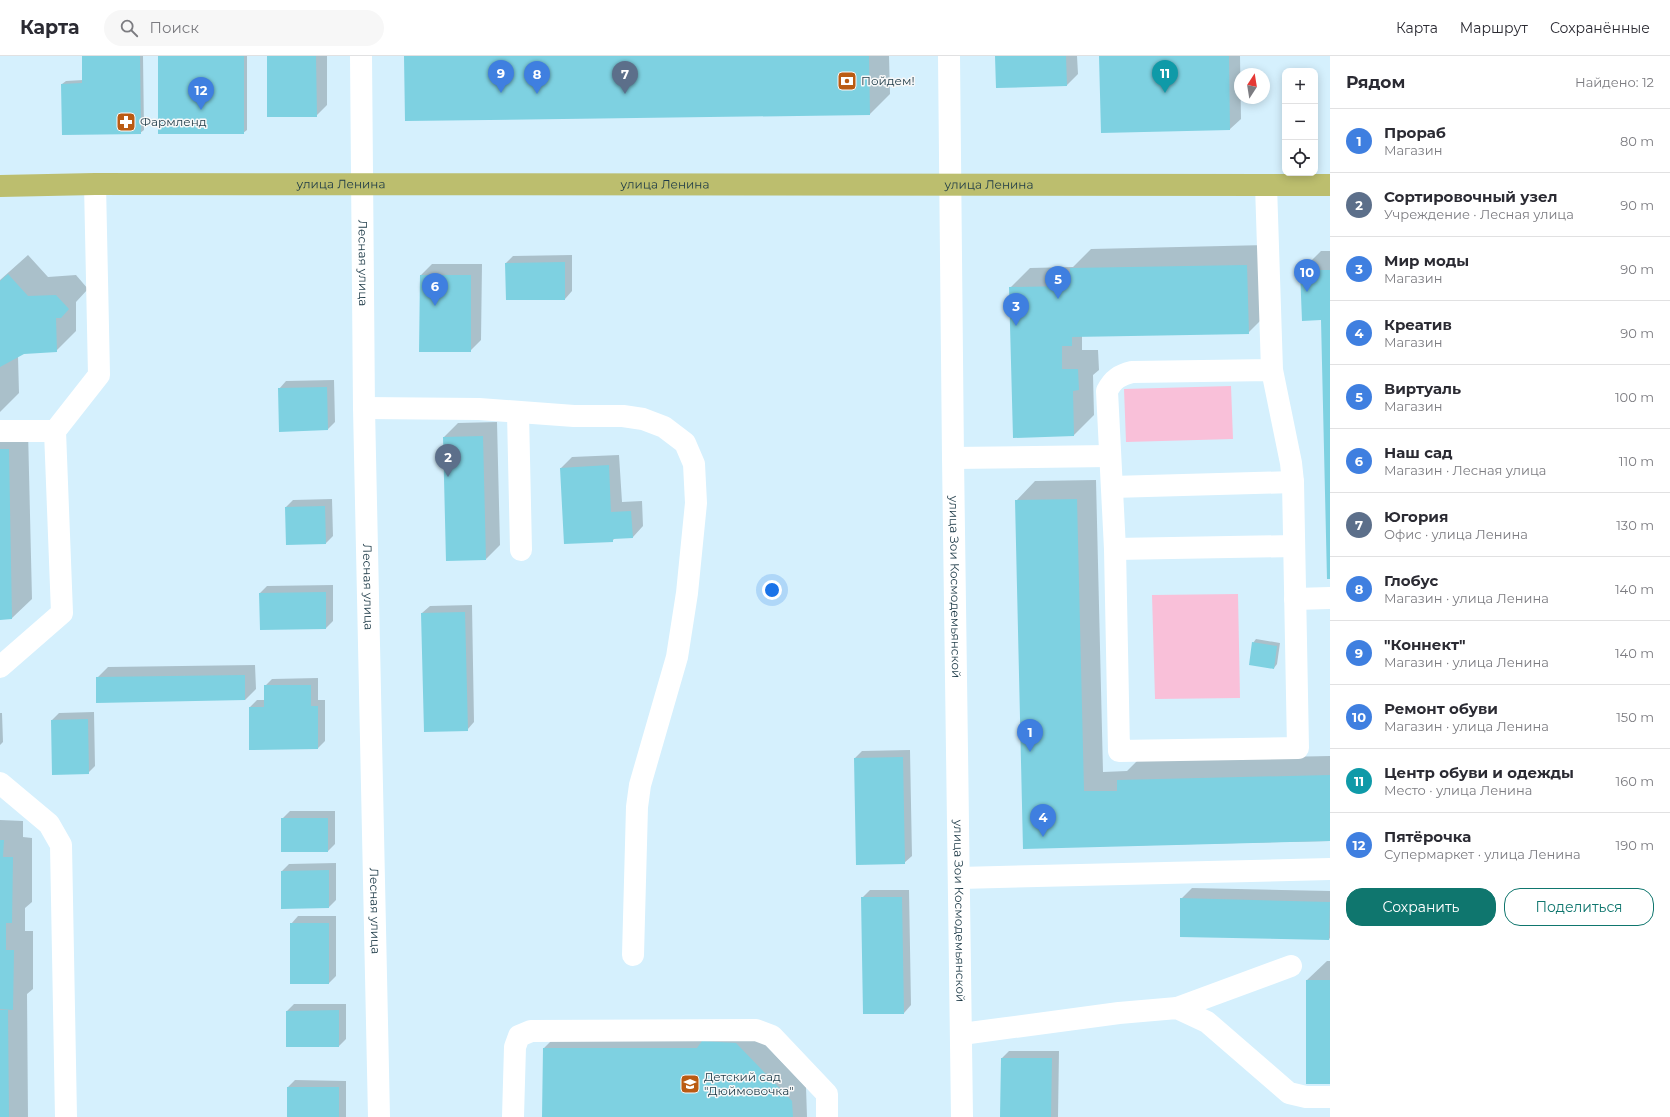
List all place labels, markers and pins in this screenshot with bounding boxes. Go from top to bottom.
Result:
pin: 9 [488,60,514,93]
pin: 11 [1152,60,1178,93]
pin: 8 [524,61,550,94]
pin: 7 [612,61,638,94]
bank icon: Пойдем! [836,70,858,92]
place label: Пойдем! [861,73,915,88]
pin: 12 [188,77,214,110]
pharmacy icon: Фармленд [115,111,137,133]
place label: Фармленд [140,114,207,129]
pin: 10 [1294,259,1320,292]
pin: 5 [1045,266,1071,299]
pin: 6 [422,273,448,306]
pin: 3 [1003,293,1029,326]
pin: 2 [435,444,461,477]
pin: 1 [1017,719,1043,752]
pin: 4 [1030,804,1056,837]
place label: Детский сад "Дюймовочка" [704,1069,794,1098]
school or university icon: Детский сад "Дюймовочка" [679,1073,701,1095]

